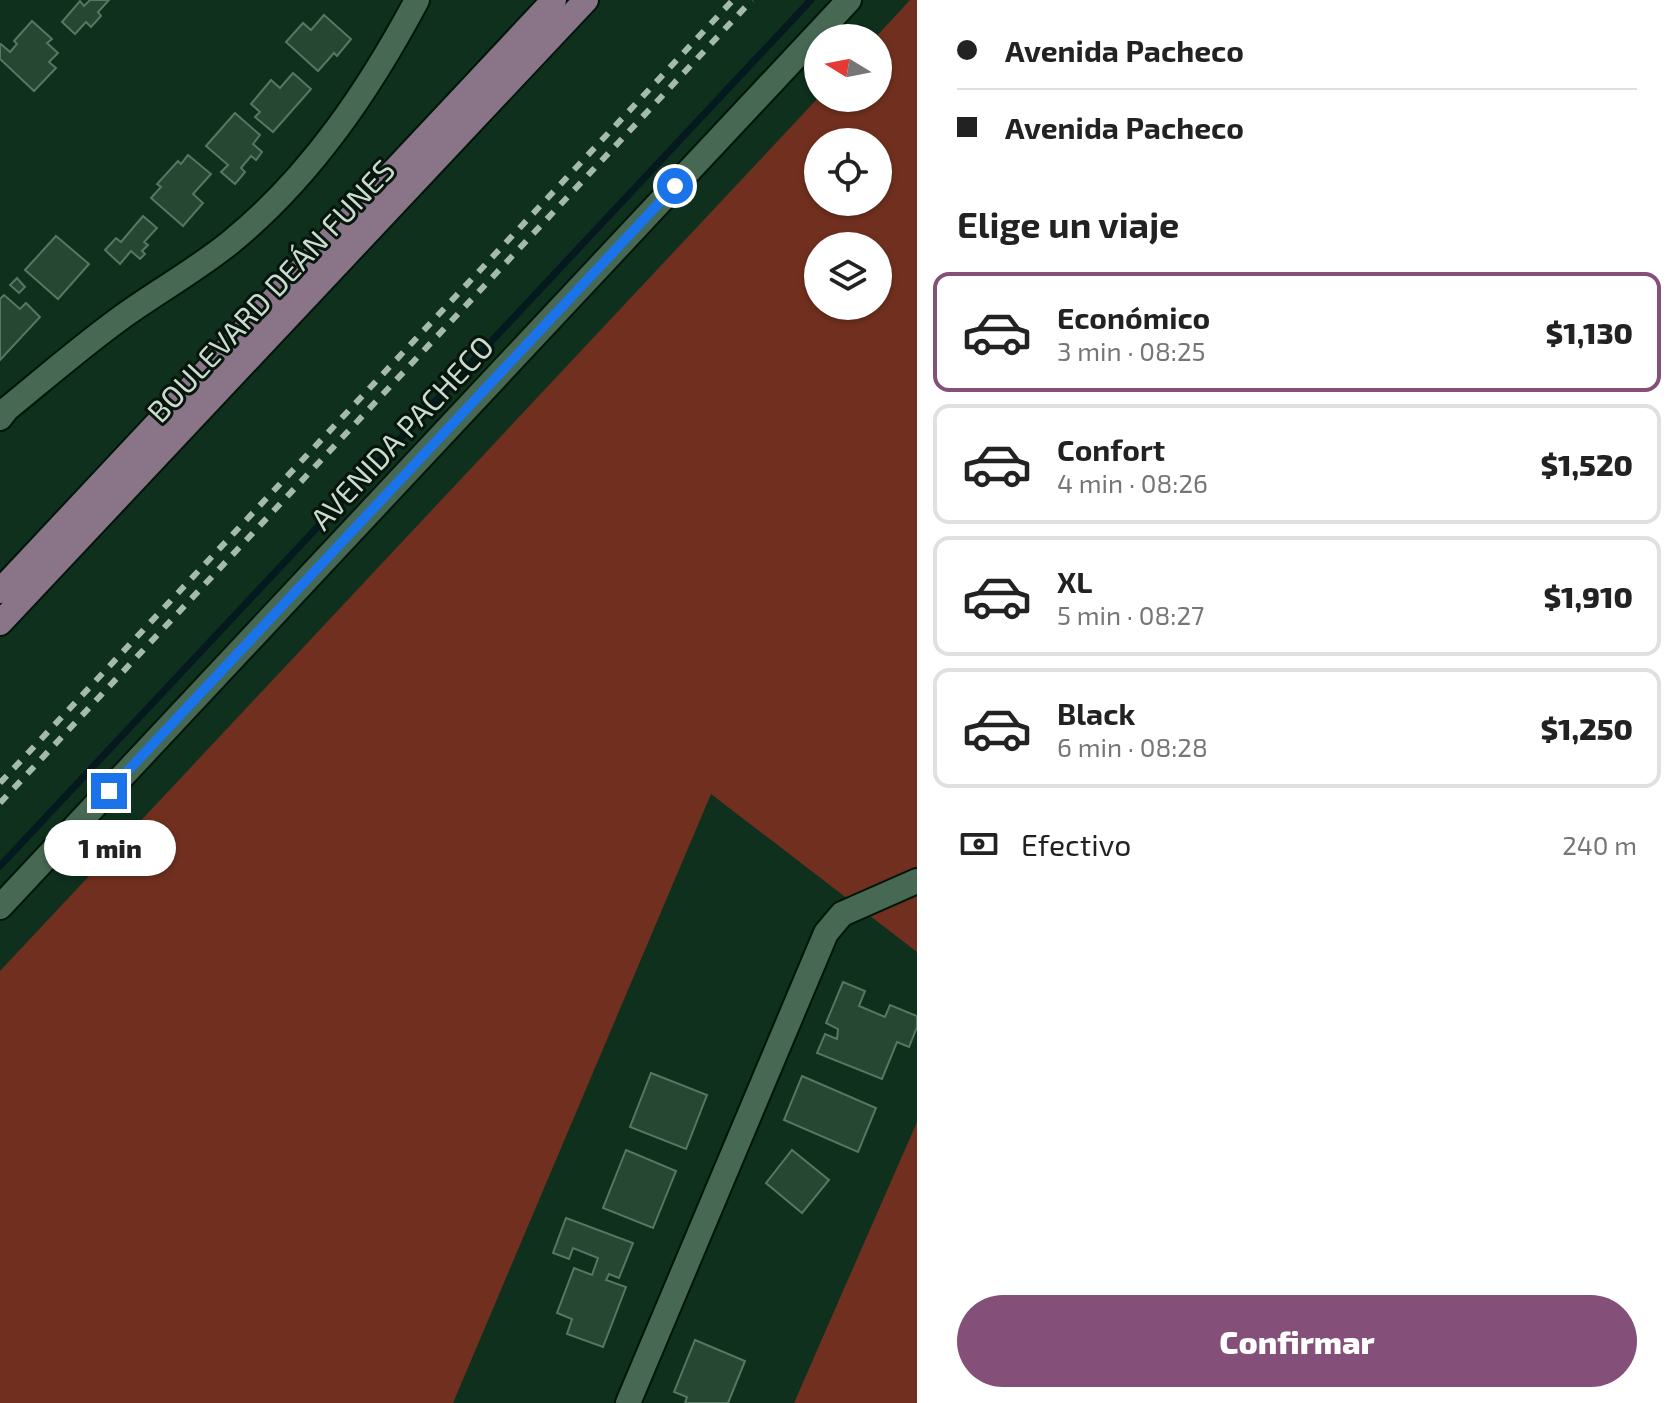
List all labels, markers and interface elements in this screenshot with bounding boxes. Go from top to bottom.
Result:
north arrow [804,24,892,112]
map controls [804,24,892,320]
text: Avenida Pacheco [1005,32,1244,68]
text: Avenida Pacheco [1005,109,1244,145]
button: locate [804,128,892,216]
street label: BOULEVARD DEÁN FUNES [139,151,401,429]
route start [657,168,693,204]
text: Elige un viaje [957,202,1179,245]
button: layers [804,232,892,320]
icon: car [961,296,1033,368]
text: Económico [1057,299,1210,335]
text: $1,130 [1546,314,1633,350]
street label: AVENIDA PACHECO [302,328,500,536]
text: 3 min · 08:25 [1057,335,1205,366]
icon: car [961,428,1033,500]
text: Confort [1057,431,1165,467]
text: $1,520 [1540,446,1633,482]
text: 4 min · 08:26 [1057,467,1208,498]
icon: car [961,560,1033,632]
text: XL [1057,563,1092,599]
text: $1,910 [1543,578,1633,614]
text: 5 min · 08:27 [1057,599,1204,630]
icon: car [961,692,1033,764]
text: Black [1057,695,1135,731]
text: $1,250 [1540,710,1633,746]
text: 6 min · 08:28 [1057,731,1208,762]
route end [91,773,127,809]
callout: 1 min [43,819,175,875]
icon: cash [957,822,1001,866]
text: Efectivo [1021,826,1131,862]
text: 240 m [1562,829,1637,860]
text: 1 min [78,832,142,863]
button: Confirmar [957,1295,1637,1387]

